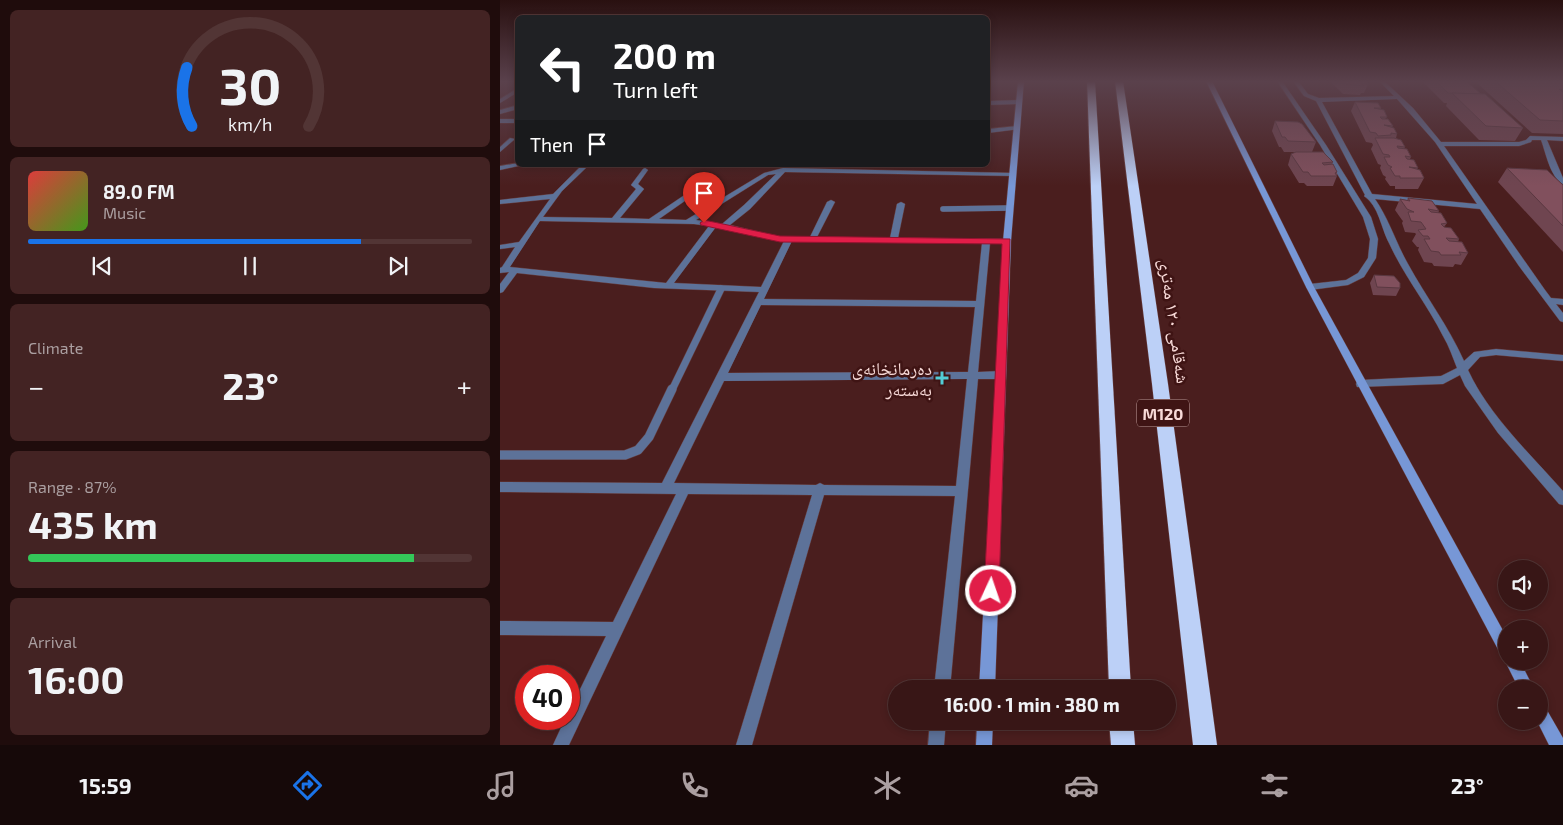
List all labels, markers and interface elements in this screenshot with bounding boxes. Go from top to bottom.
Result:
text: 200 m [613,34,716,76]
icon: left [530,35,595,100]
text: 30 [219,53,281,115]
text: Turn left [613,76,698,102]
text: km/h [228,113,272,135]
icon: arrive [583,130,611,158]
text: Then [530,133,573,156]
pin [683,172,725,223]
icon: arrive [690,179,718,207]
text: 89.0 FM [103,180,175,203]
text: Music [103,203,146,222]
icon: previous [88,252,116,280]
icon: pause [236,252,264,280]
icon: next [384,252,412,280]
street label: شەقامی ١٢٠ مەتری [1154,257,1195,385]
text: Climate [28,338,83,357]
place label: دەرمانخانەی بەستەر [852,357,932,401]
text: 23° [222,362,279,408]
text: − [28,369,44,403]
text: + [457,369,472,403]
marker: دەرمانخانەی بەستەر [936,372,948,384]
road number: M120 [1137,399,1189,426]
text: Range · 87% [28,477,117,496]
text: 435 km [28,501,158,547]
map controls [1498,560,1548,730]
button: sound [1498,560,1548,610]
position arrow [964,564,1016,616]
button: + [1498,620,1548,670]
text: Arrival [28,632,77,651]
text: 16:00 [28,656,125,702]
speed limit sign: 40 [515,665,580,730]
button: − [1498,680,1548,730]
text: 16:00 · 1 min · 380 m [944,693,1120,716]
icon: directions [290,768,325,803]
icon: music [484,768,519,803]
icon: phone [677,768,712,803]
icon: climate [870,768,905,803]
icon: car [1064,768,1099,803]
icon: filters [1257,768,1292,803]
text: 15:59 [79,772,132,798]
text: 23° [1451,772,1484,798]

